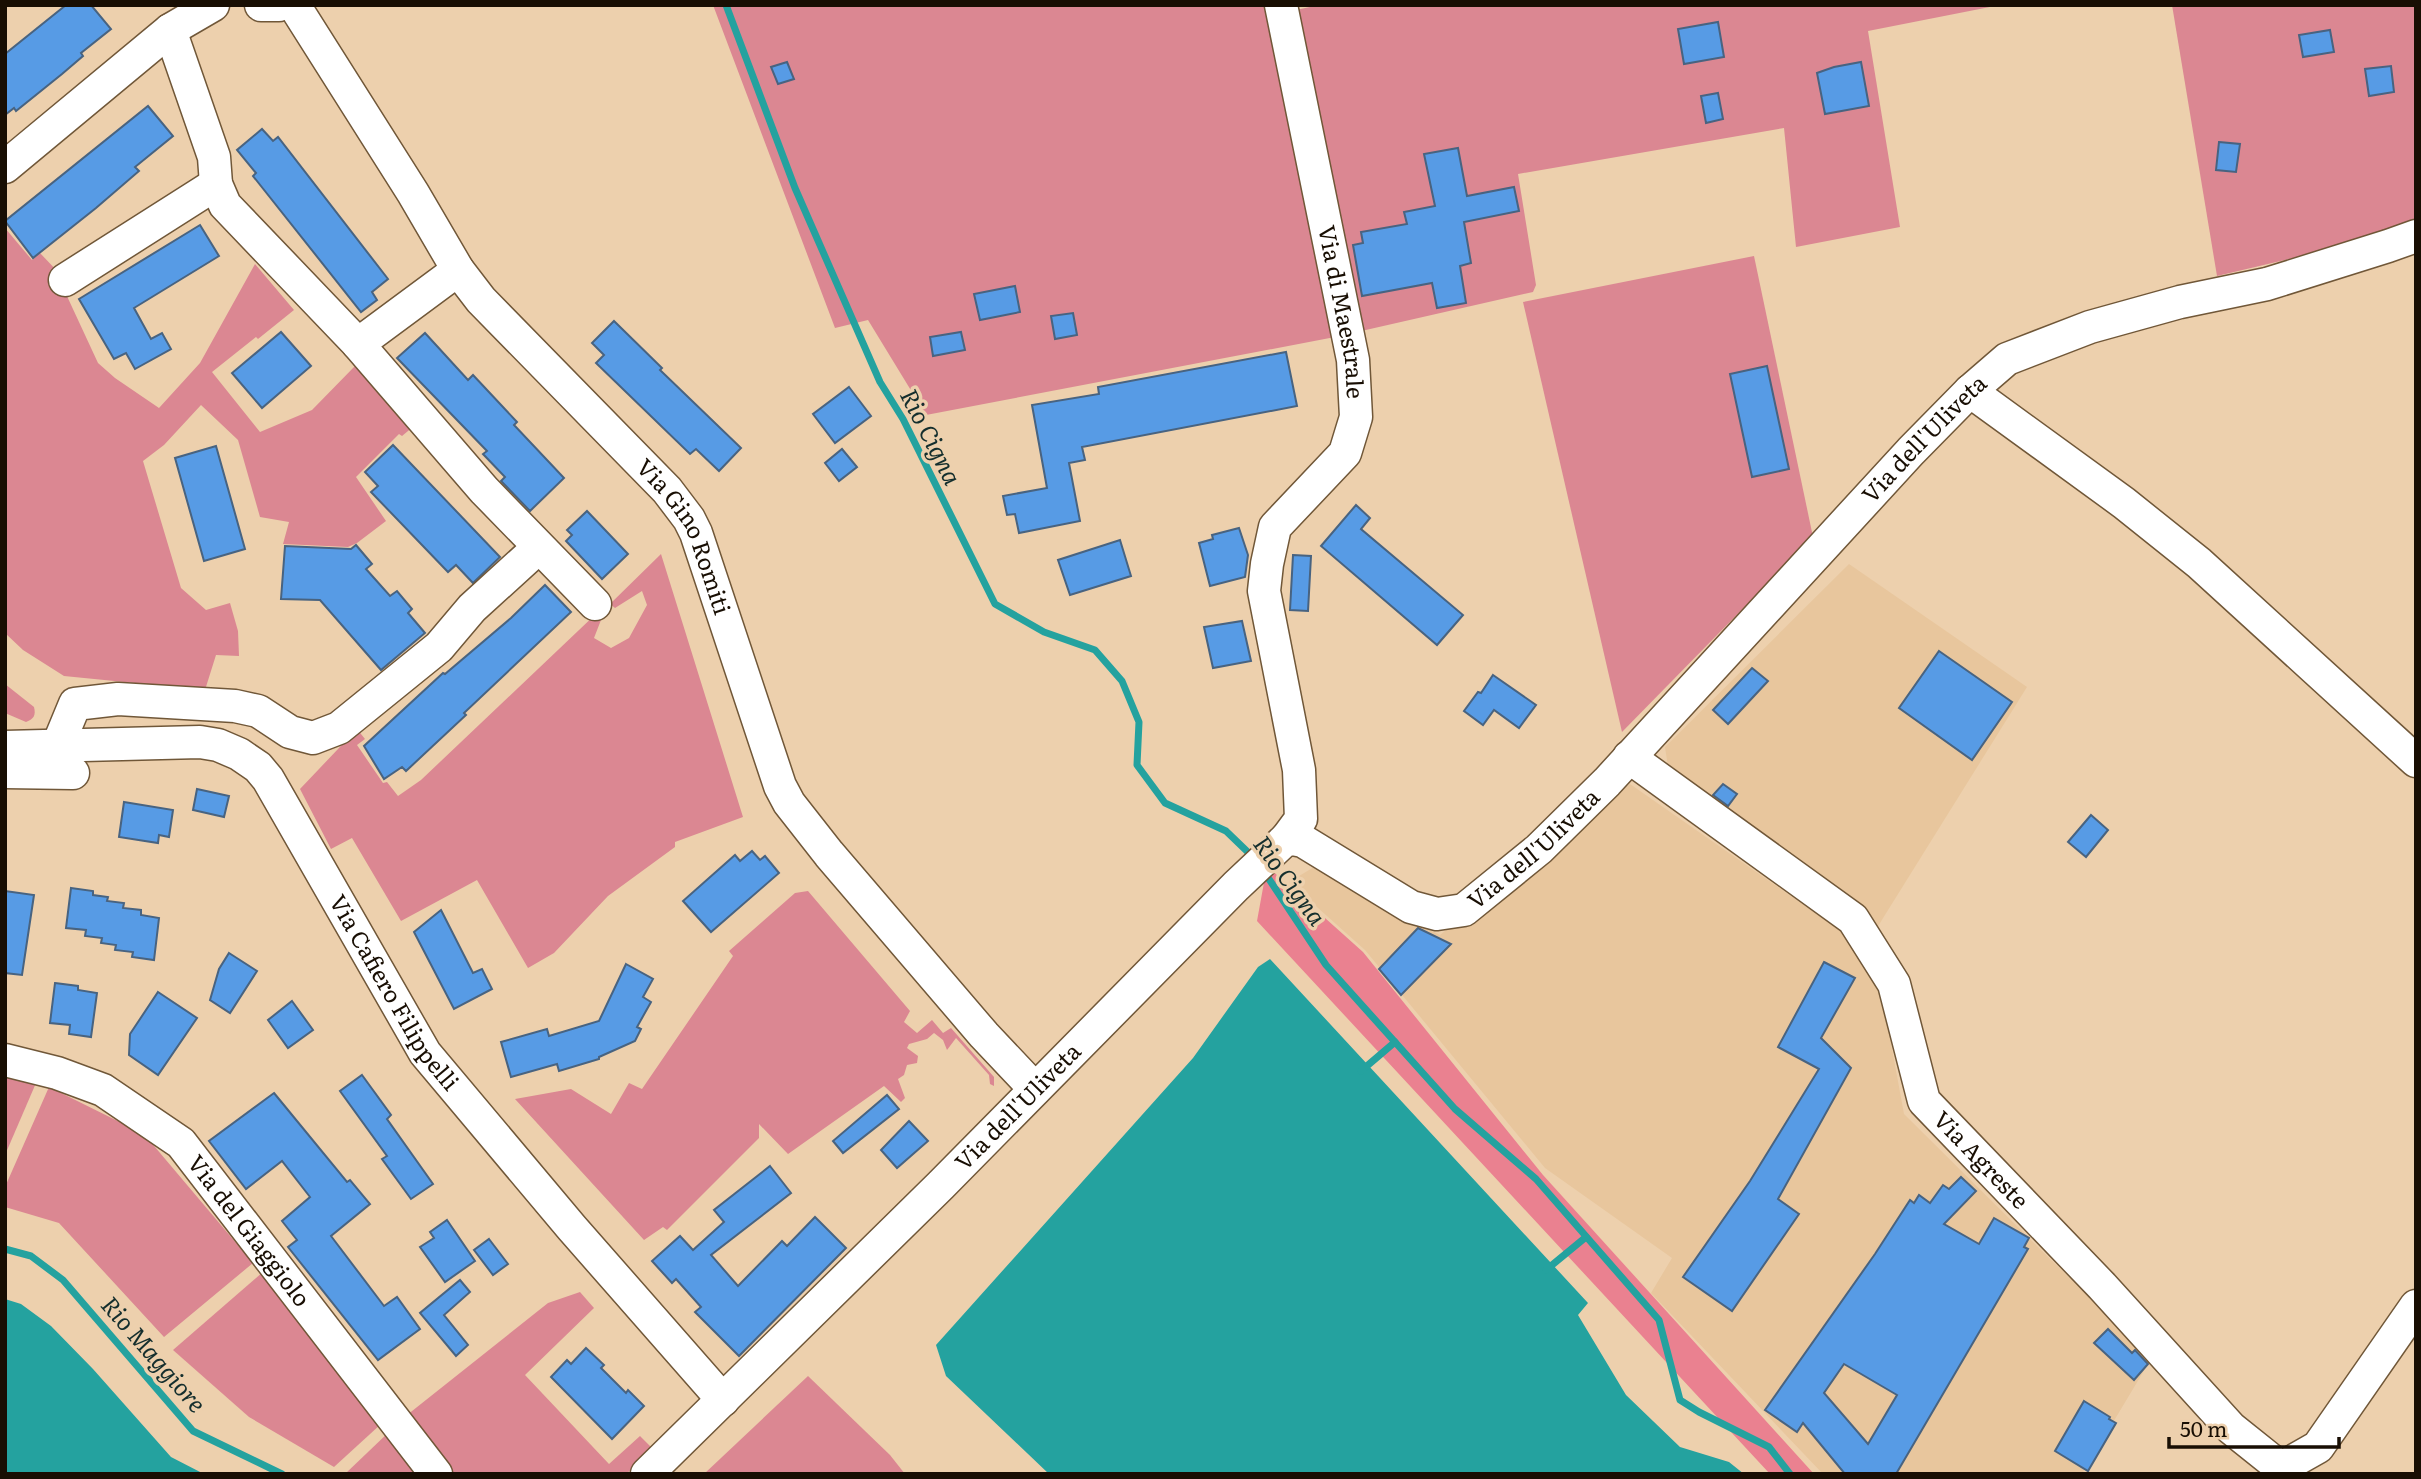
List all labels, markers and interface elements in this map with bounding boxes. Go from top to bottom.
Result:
street label: Via di Maestrale [1311,222,1374,400]
street label: Via dell'Uliveta [1853,365,1993,509]
water label: Rio Cigna [893,382,972,490]
street label: Via Gino Romiti [630,450,741,619]
street label: Via dell'Uliveta [1459,779,1607,916]
water label: Rio Cigna [1246,827,1336,932]
street label: Via Cafiero Filippelli [322,887,469,1097]
street label: Via dell'Uliveta [946,1034,1088,1177]
street label: Via Agreste [1927,1102,2038,1215]
street label: Via del Giaggiolo [181,1147,320,1313]
water label: Rio Maggiore [94,1287,215,1419]
scale bar [2169,1406,2339,1450]
text: 50 m [2180,1412,2227,1443]

